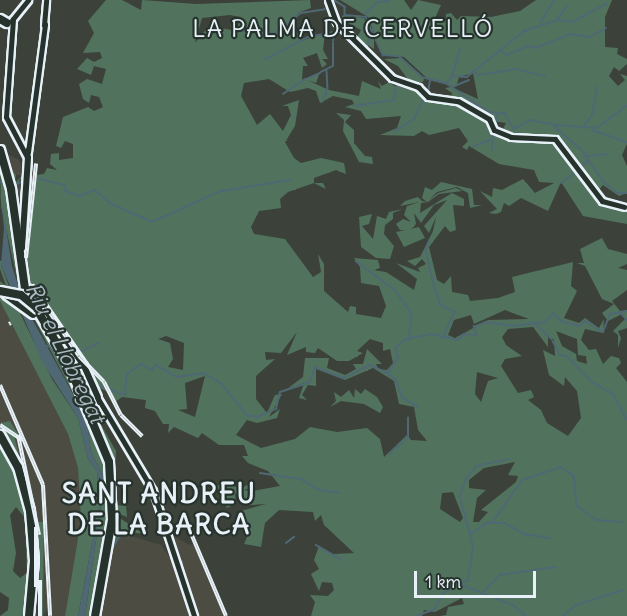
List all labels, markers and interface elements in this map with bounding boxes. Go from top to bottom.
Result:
district label: LA PALMA DE CERVELLÓ [192,15,494,43]
water label: Riu el Llobregat [20,279,110,427]
district label: SANT ANDREU DE LA BARCA [62,477,256,540]
scale bar [417,559,538,597]
text: 1 km [425,570,461,593]

